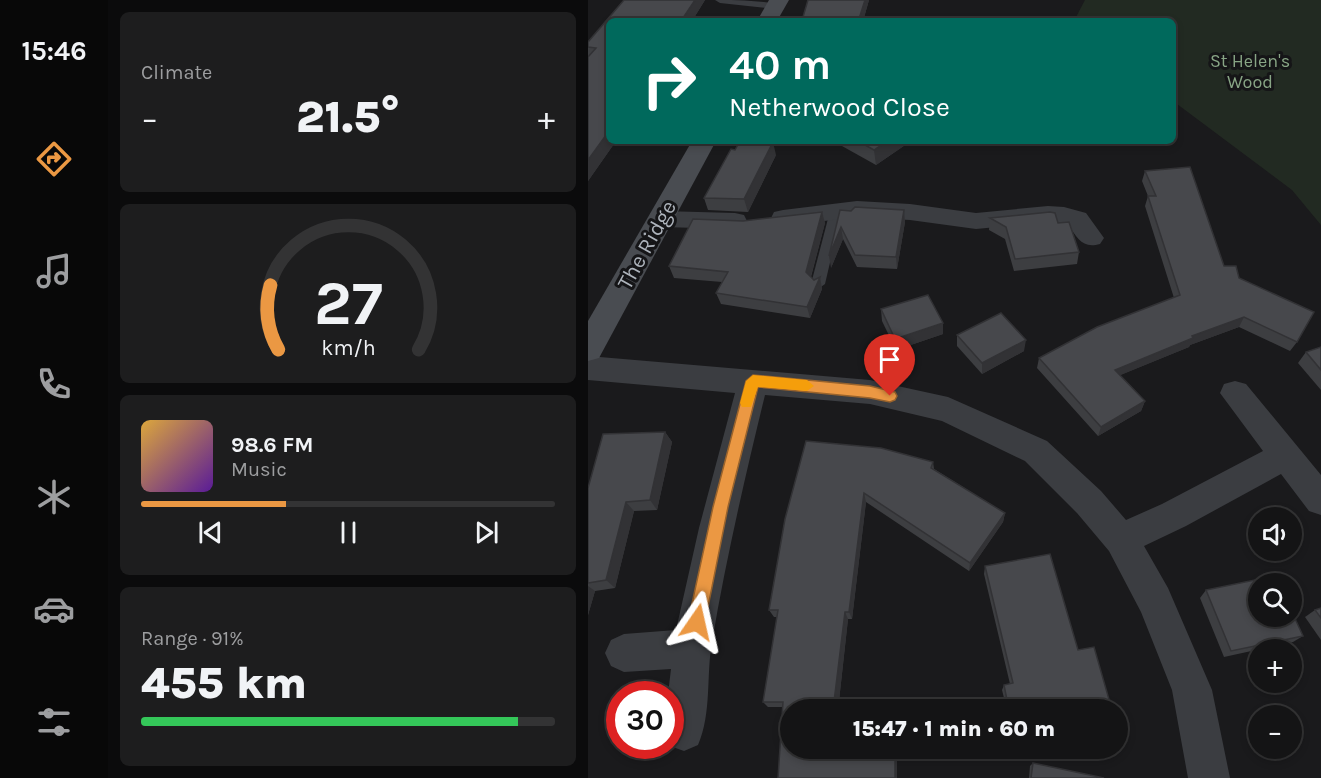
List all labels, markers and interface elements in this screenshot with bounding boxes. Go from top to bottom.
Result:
text: 15:46 [21,35,87,67]
text: 40 m [729,40,831,90]
icon: right [630,42,708,120]
park label: St Helen's Wood [1210,50,1290,93]
text: Climate [141,61,212,84]
text: 21.5° [296,91,400,143]
text: Netherwood Close [729,91,950,123]
text: − [141,99,158,137]
text: + [538,99,555,137]
icon: directions [33,138,75,180]
street label: The Ridge [612,196,682,294]
icon: music [33,250,75,292]
text: 27 [314,267,382,340]
pin [864,334,915,396]
text: km/h [321,336,375,361]
icon: arrive [873,343,906,376]
icon: phone [33,363,75,405]
text: 98.6 FM [231,432,314,458]
text: Music [231,458,287,481]
icon: climate [33,476,75,518]
map controls [1248,507,1302,759]
button: sound [1248,507,1302,561]
icon: previous [194,516,227,549]
icon: pause [332,516,365,549]
icon: next [470,516,503,549]
button: search [1248,573,1302,627]
icon: car [33,588,75,630]
position arrow [665,590,729,654]
text: Range · 91% [141,627,244,650]
button: + [1248,639,1302,693]
text: 455 km [141,657,307,709]
speed limit sign: 30 [606,681,684,759]
icon: filters [33,701,75,743]
button: − [1248,705,1302,759]
text: 15:47 · 1 min · 60 m [853,716,1055,742]

